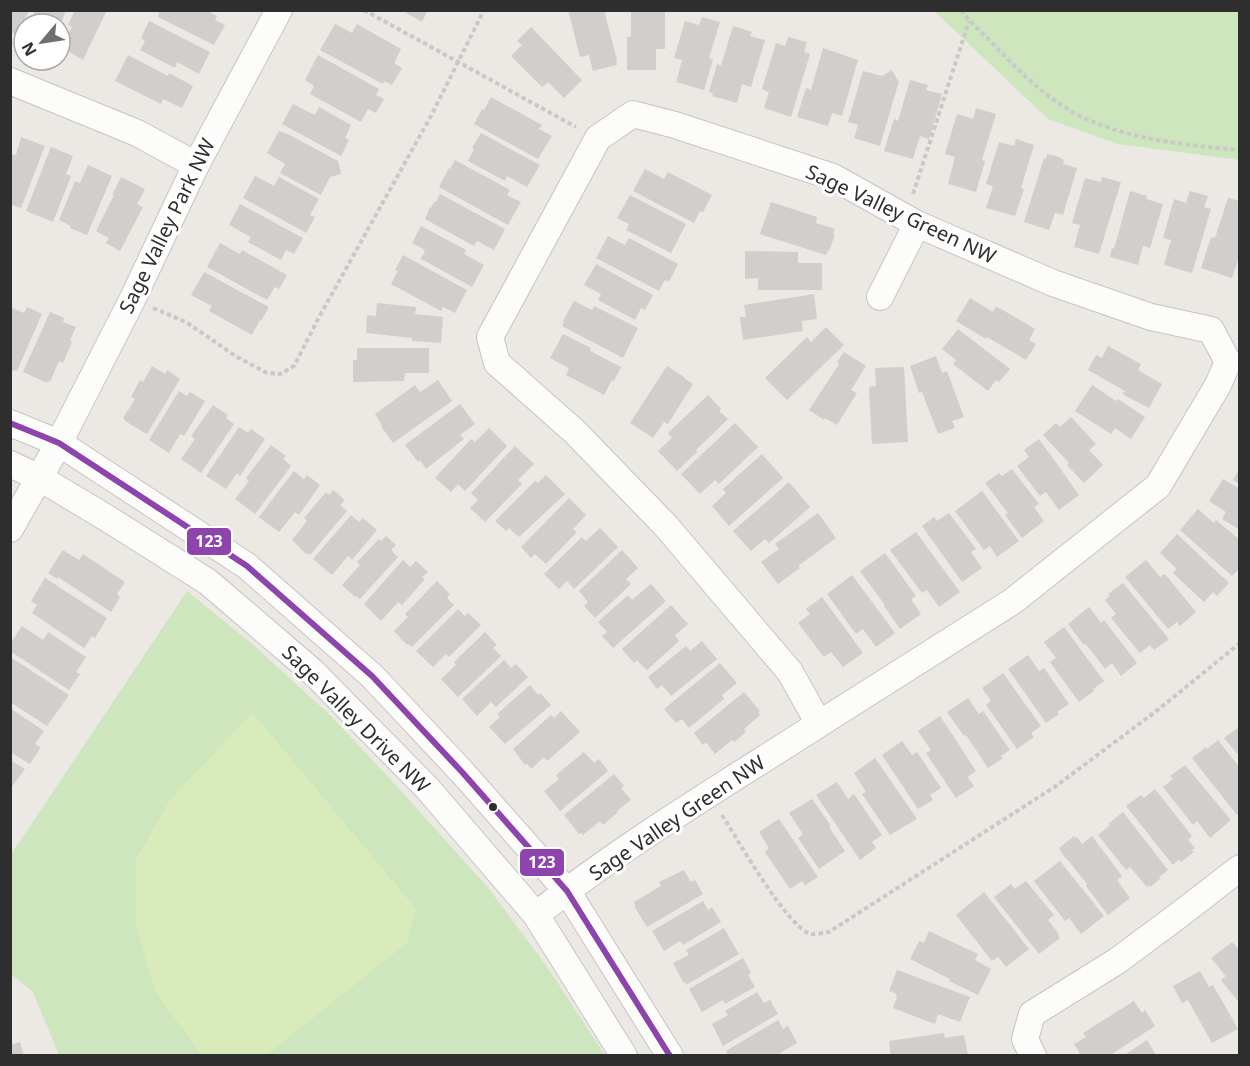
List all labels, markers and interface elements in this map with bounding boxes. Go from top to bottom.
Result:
north arrow [12,12,72,72]
text: N [16,38,42,60]
street label: Sage Valley Park NW [112,133,221,318]
street label: Sage Valley Green NW [802,158,1001,270]
line badge: 123 [186,527,232,556]
text: 123 [195,530,223,552]
street label: Sage Valley Drive NW [276,639,436,799]
street label: Sage Valley Green NW [583,748,770,887]
unlabelled marker [487,801,499,813]
line badge: 123 [519,848,565,877]
text: 123 [528,851,556,873]

